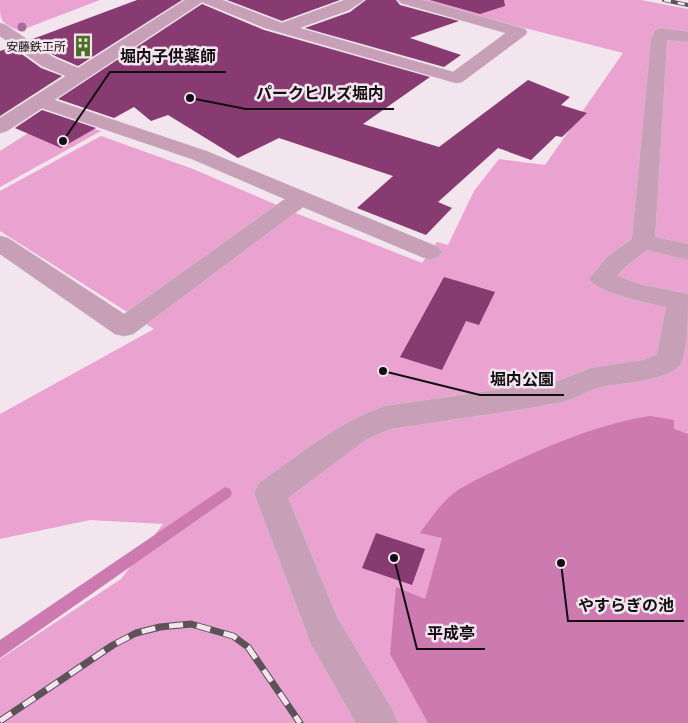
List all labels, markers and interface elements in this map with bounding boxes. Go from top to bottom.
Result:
building icon: 安藤鉄工所 [70,33,96,59]
place label: 安藤鉄工所 [6,39,66,54]
callout: 堀内子供薬師 [110,41,226,72]
text: 堀内子供薬師 [120,46,216,66]
callout: パークヒルズ堀内 [246,78,394,109]
text: パークヒルズ堀内 [256,83,384,103]
callout: 堀内公園 [480,364,564,395]
text: 堀内公園 [490,369,554,389]
callout: やすらぎの池 [568,590,684,621]
text: やすらぎの池 [578,595,674,615]
callout: 平成亭 [417,618,485,649]
text: 平成亭 [427,623,475,643]

